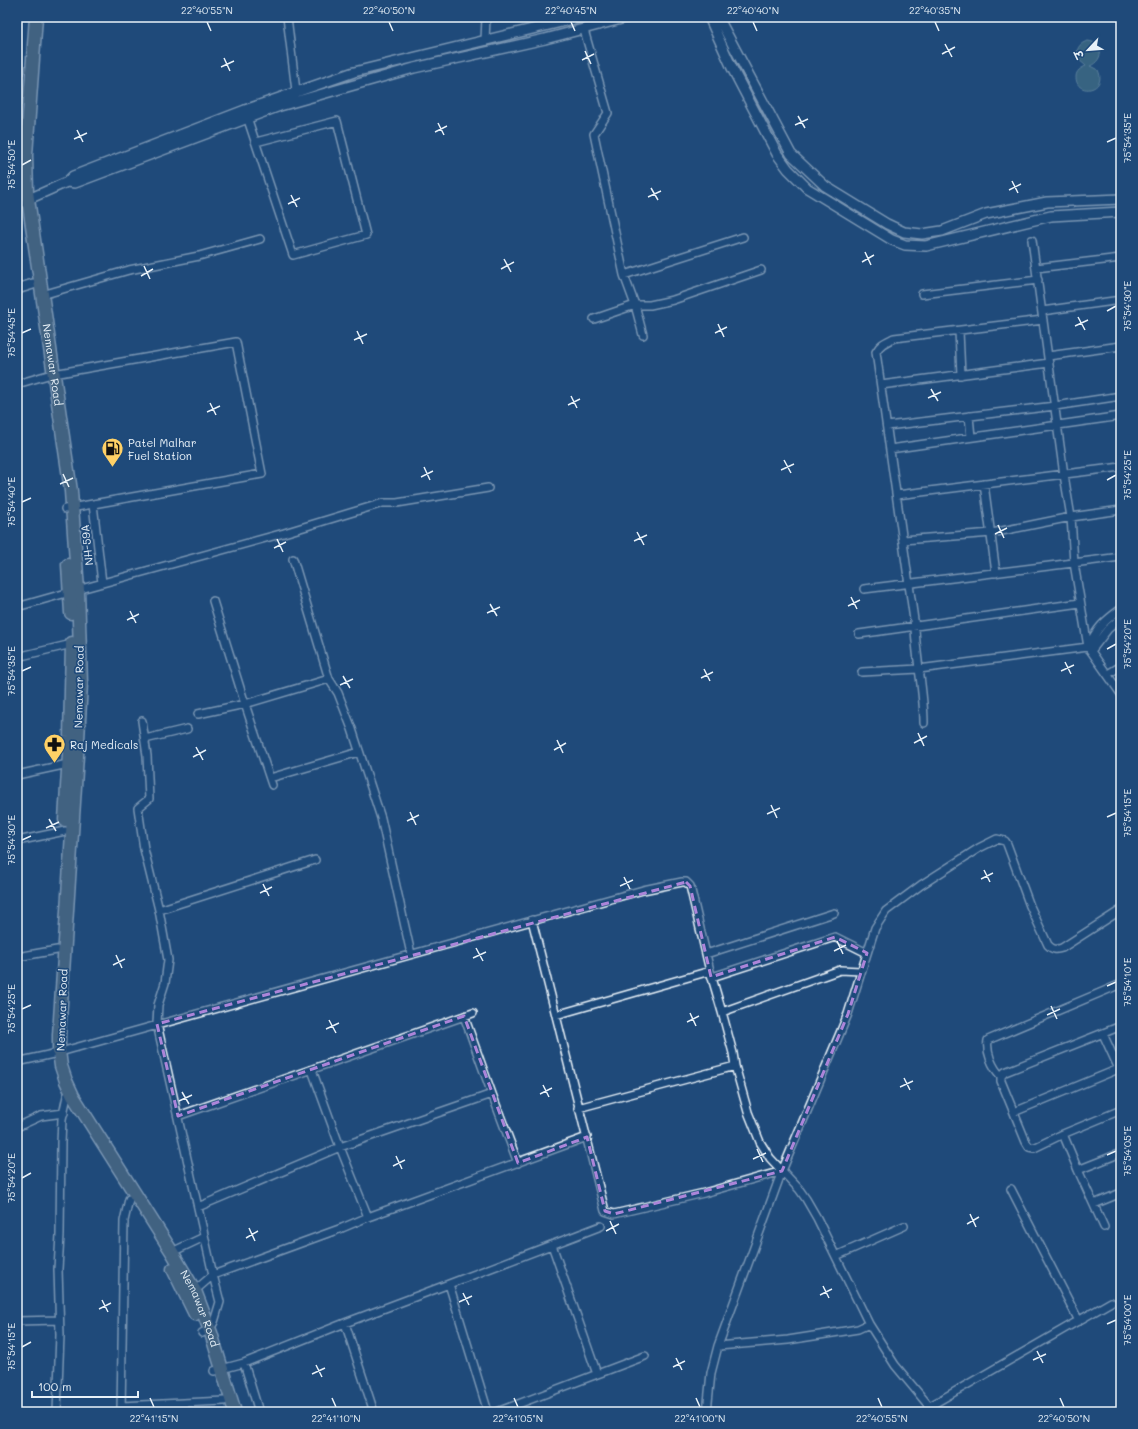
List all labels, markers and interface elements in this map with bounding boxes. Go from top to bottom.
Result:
text: 22°40'55"N [181,3,233,17]
text: 22°40'50"N [363,3,415,17]
text: 22°40'45"N [545,3,597,17]
text: 22°40'40"N [727,3,779,17]
text: 22°40'35"N [909,3,961,17]
north arrow [1068,30,1108,70]
text: उ [1069,47,1087,62]
text: 75°54'35"E [1120,113,1134,163]
text: 75°54'50"E [4,140,18,190]
text: 75°54'30"E [1120,281,1134,331]
text: 75°54'45"E [4,308,18,358]
street label: Nemawar Road [39,323,66,407]
place label: Patel Malhar Fuel Station [128,435,196,463]
fuel station icon: Patel Malhar Fuel Station [100,436,126,469]
text: 75°54'25"E [1120,450,1134,500]
text: 75°54'40"E [4,477,18,527]
street label: NH-59A [77,524,96,566]
text: 75°54'20"E [1120,619,1134,669]
text: 75°54'35"E [4,646,18,696]
street label: Nemawar Road [70,646,87,728]
pharmacy icon: Raj Medicals [41,732,67,765]
place label: Raj Medicals [70,737,138,752]
text: 75°54'15"E [1120,788,1134,837]
text: 75°54'30"E [4,815,18,865]
text: 75°54'10"E [1120,957,1134,1007]
street label: Nemawar Road [53,969,70,1051]
text: 75°54'25"E [4,984,18,1034]
text: 75°54'05"E [1120,1126,1134,1176]
text: 75°54'20"E [4,1153,18,1203]
street label: Nemawar Road [177,1267,223,1349]
text: 75°54'00"E [1120,1294,1134,1345]
text: 75°54'15"E [4,1322,18,1371]
scale bar [32,1373,138,1399]
text: 100 m [38,1378,72,1394]
text: 22°41'15"N [130,1411,178,1425]
text: 22°41'10"N [311,1411,361,1425]
text: 22°41'05"N [493,1411,543,1425]
text: 22°41'00"N [675,1411,725,1425]
text: 22°40'55"N [856,1411,908,1425]
text: 22°40'50"N [1038,1411,1090,1425]

